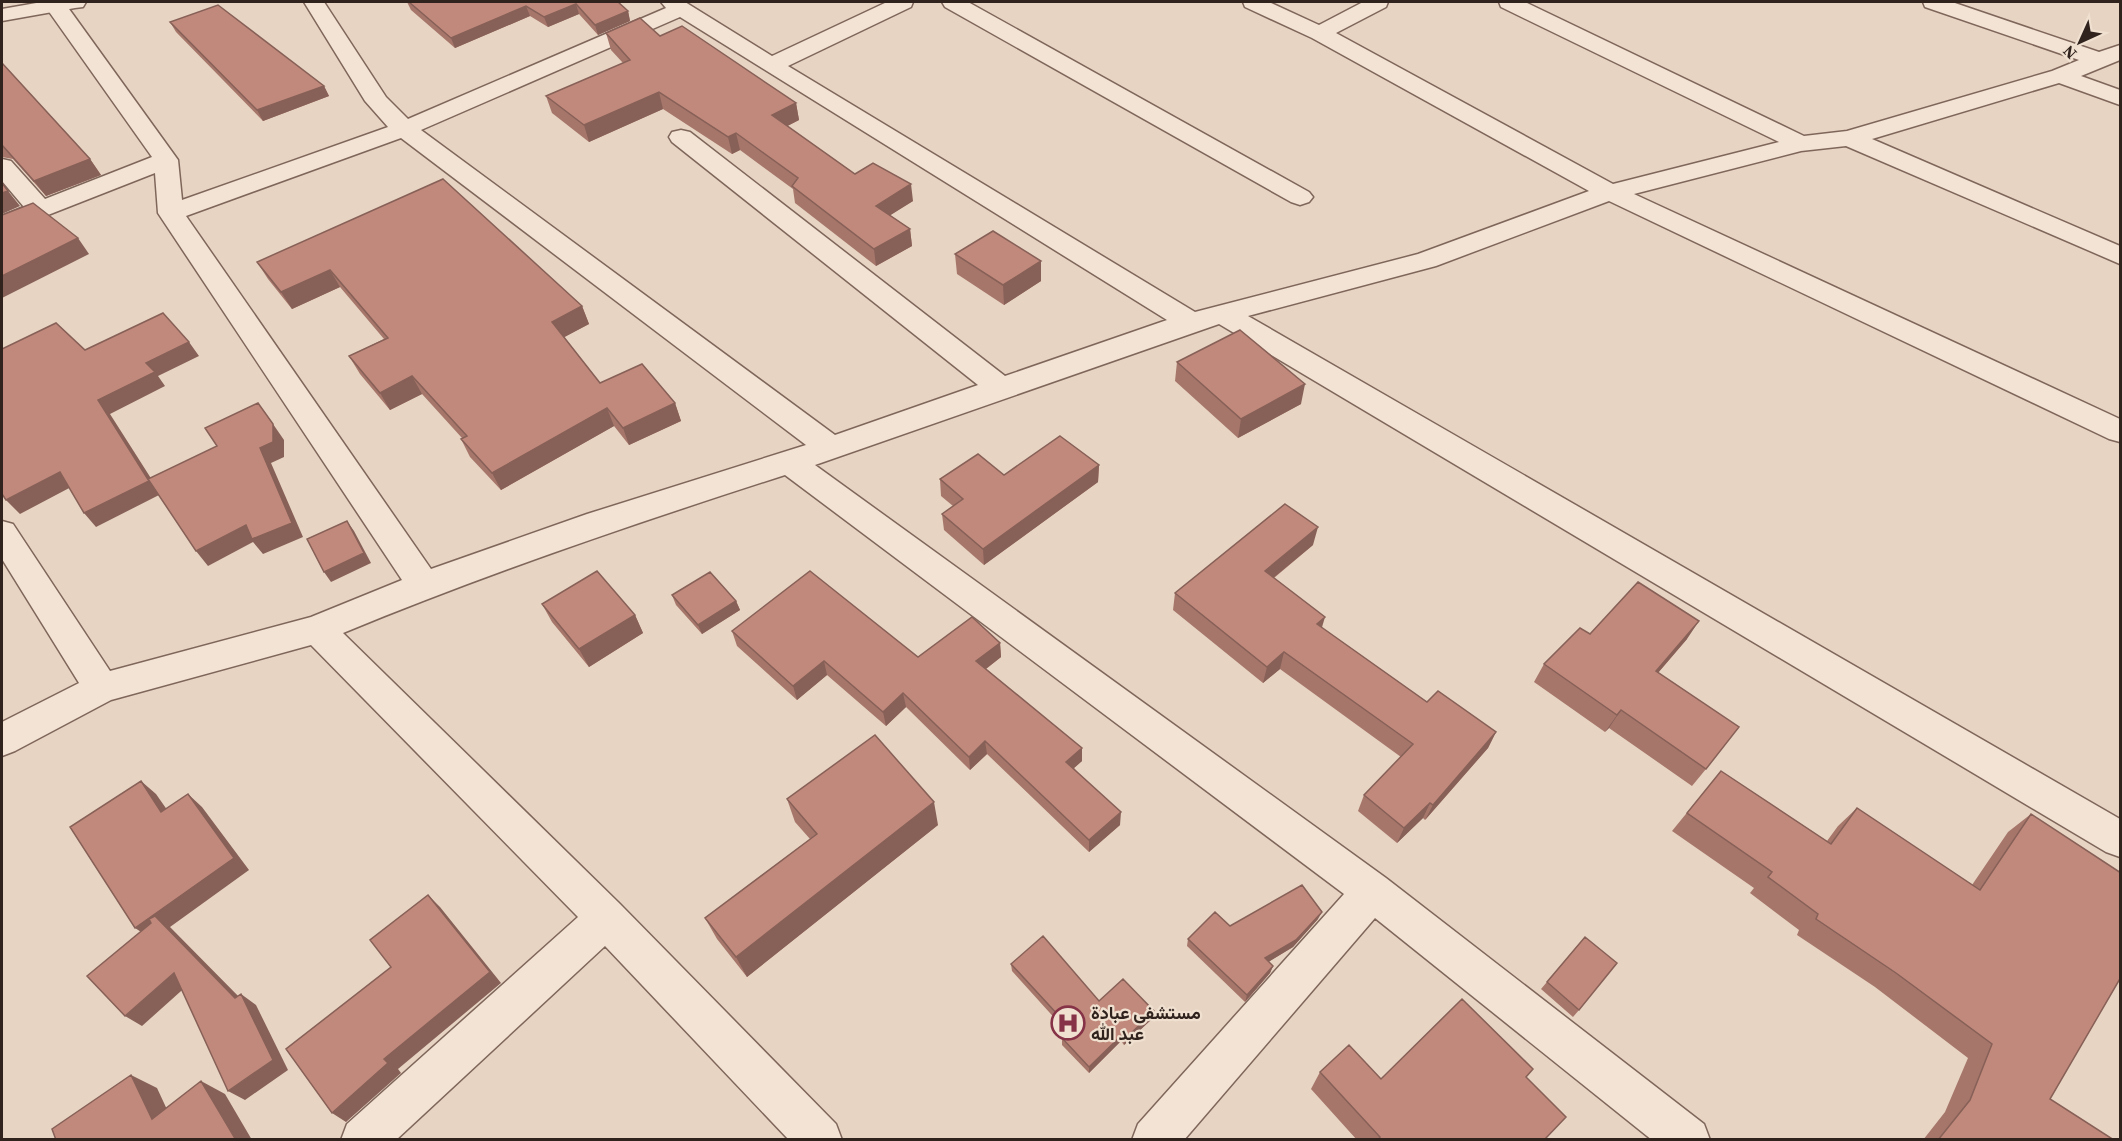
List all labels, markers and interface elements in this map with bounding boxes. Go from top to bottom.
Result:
north arrow [2050,12,2110,72]
text: N [2057,40,2081,65]
place label: مستشفى عبادة عبد الله [1091,1000,1201,1046]
hospital icon: مستشفى عبادة عبد الله [1050,1005,1086,1041]

